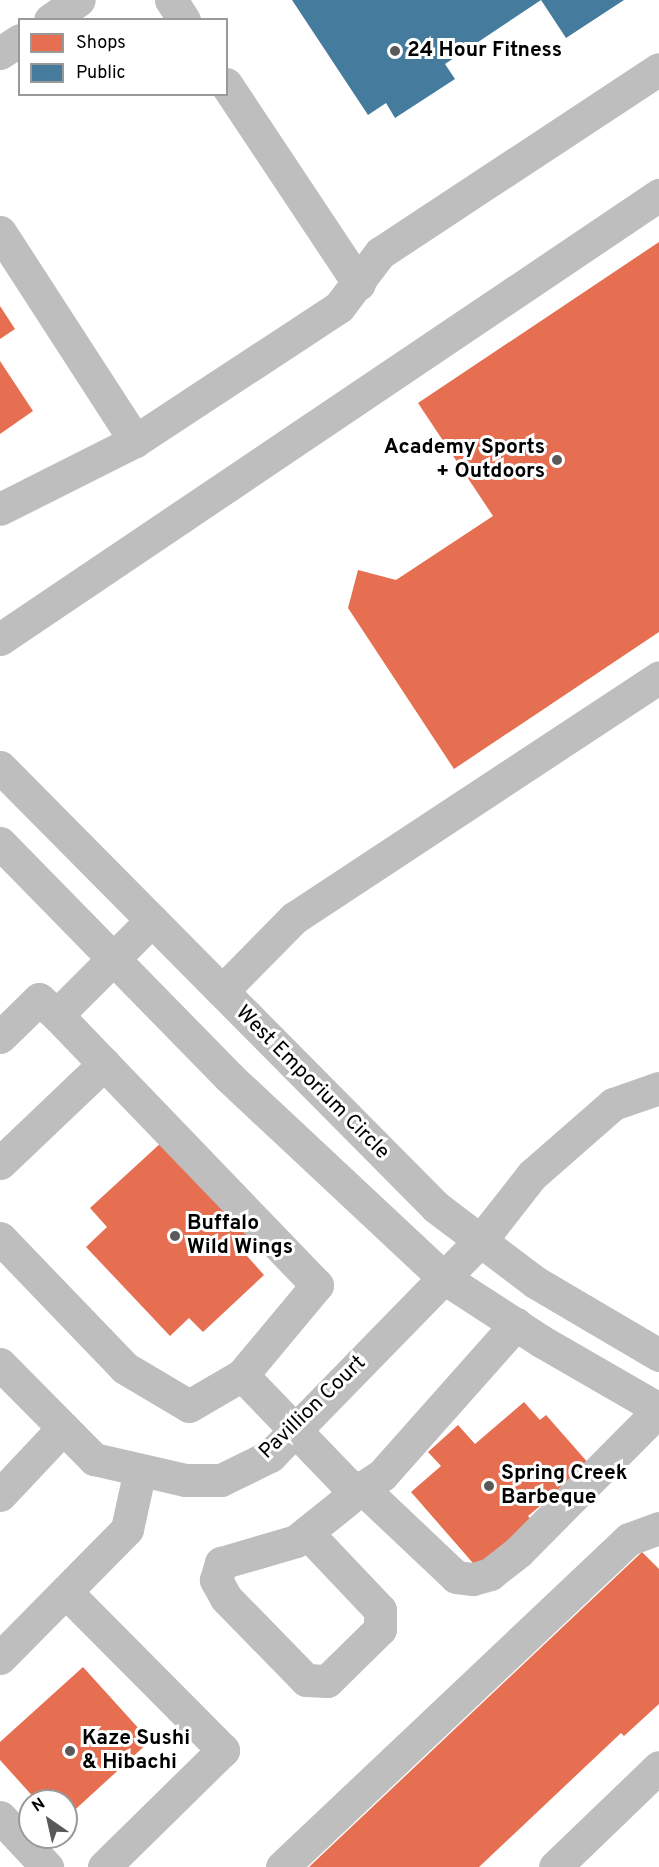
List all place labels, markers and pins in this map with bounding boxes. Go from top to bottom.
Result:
place label: 24 Hour Fitness [407,38,562,64]
marker: 24 Hour Fitness [388,44,402,58]
place label: Academy Sports + Outdoors [384,435,545,485]
marker: Academy Sports + Outdoors [550,453,564,467]
place label: Buffalo Wild Wings [187,1211,293,1261]
marker: Buffalo Wild Wings [168,1229,182,1243]
place label: Spring Creek Barbeque [501,1461,627,1511]
marker: Spring Creek Barbeque [482,1479,496,1493]
place label: Kaze Sushi & Hibachi [82,1726,190,1776]
marker: Kaze Sushi & Hibachi [63,1744,77,1758]

